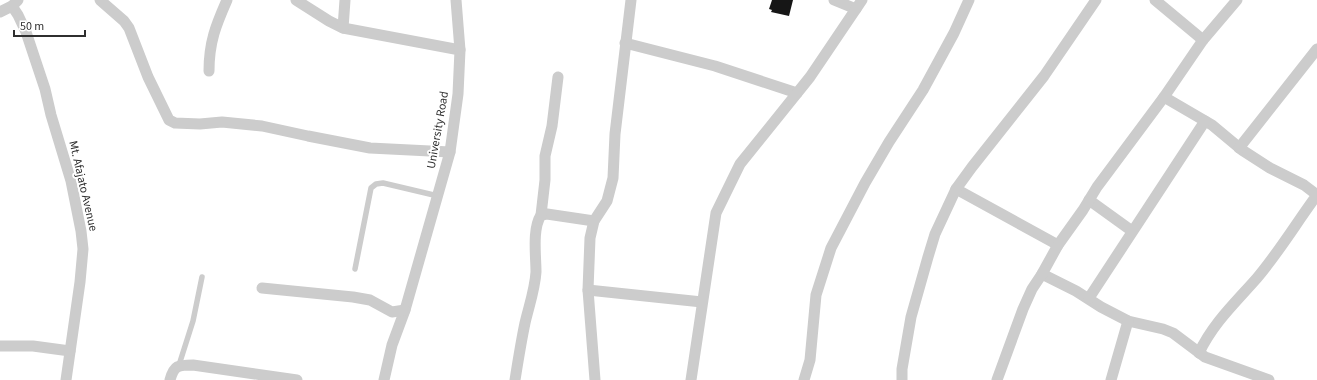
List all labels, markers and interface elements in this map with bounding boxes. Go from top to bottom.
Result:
scale bar [14,12,85,38]
text: 50 m [20,18,44,35]
street label: University Road [423,90,453,170]
street label: Mt. Afajato Avenue [64,139,102,233]

